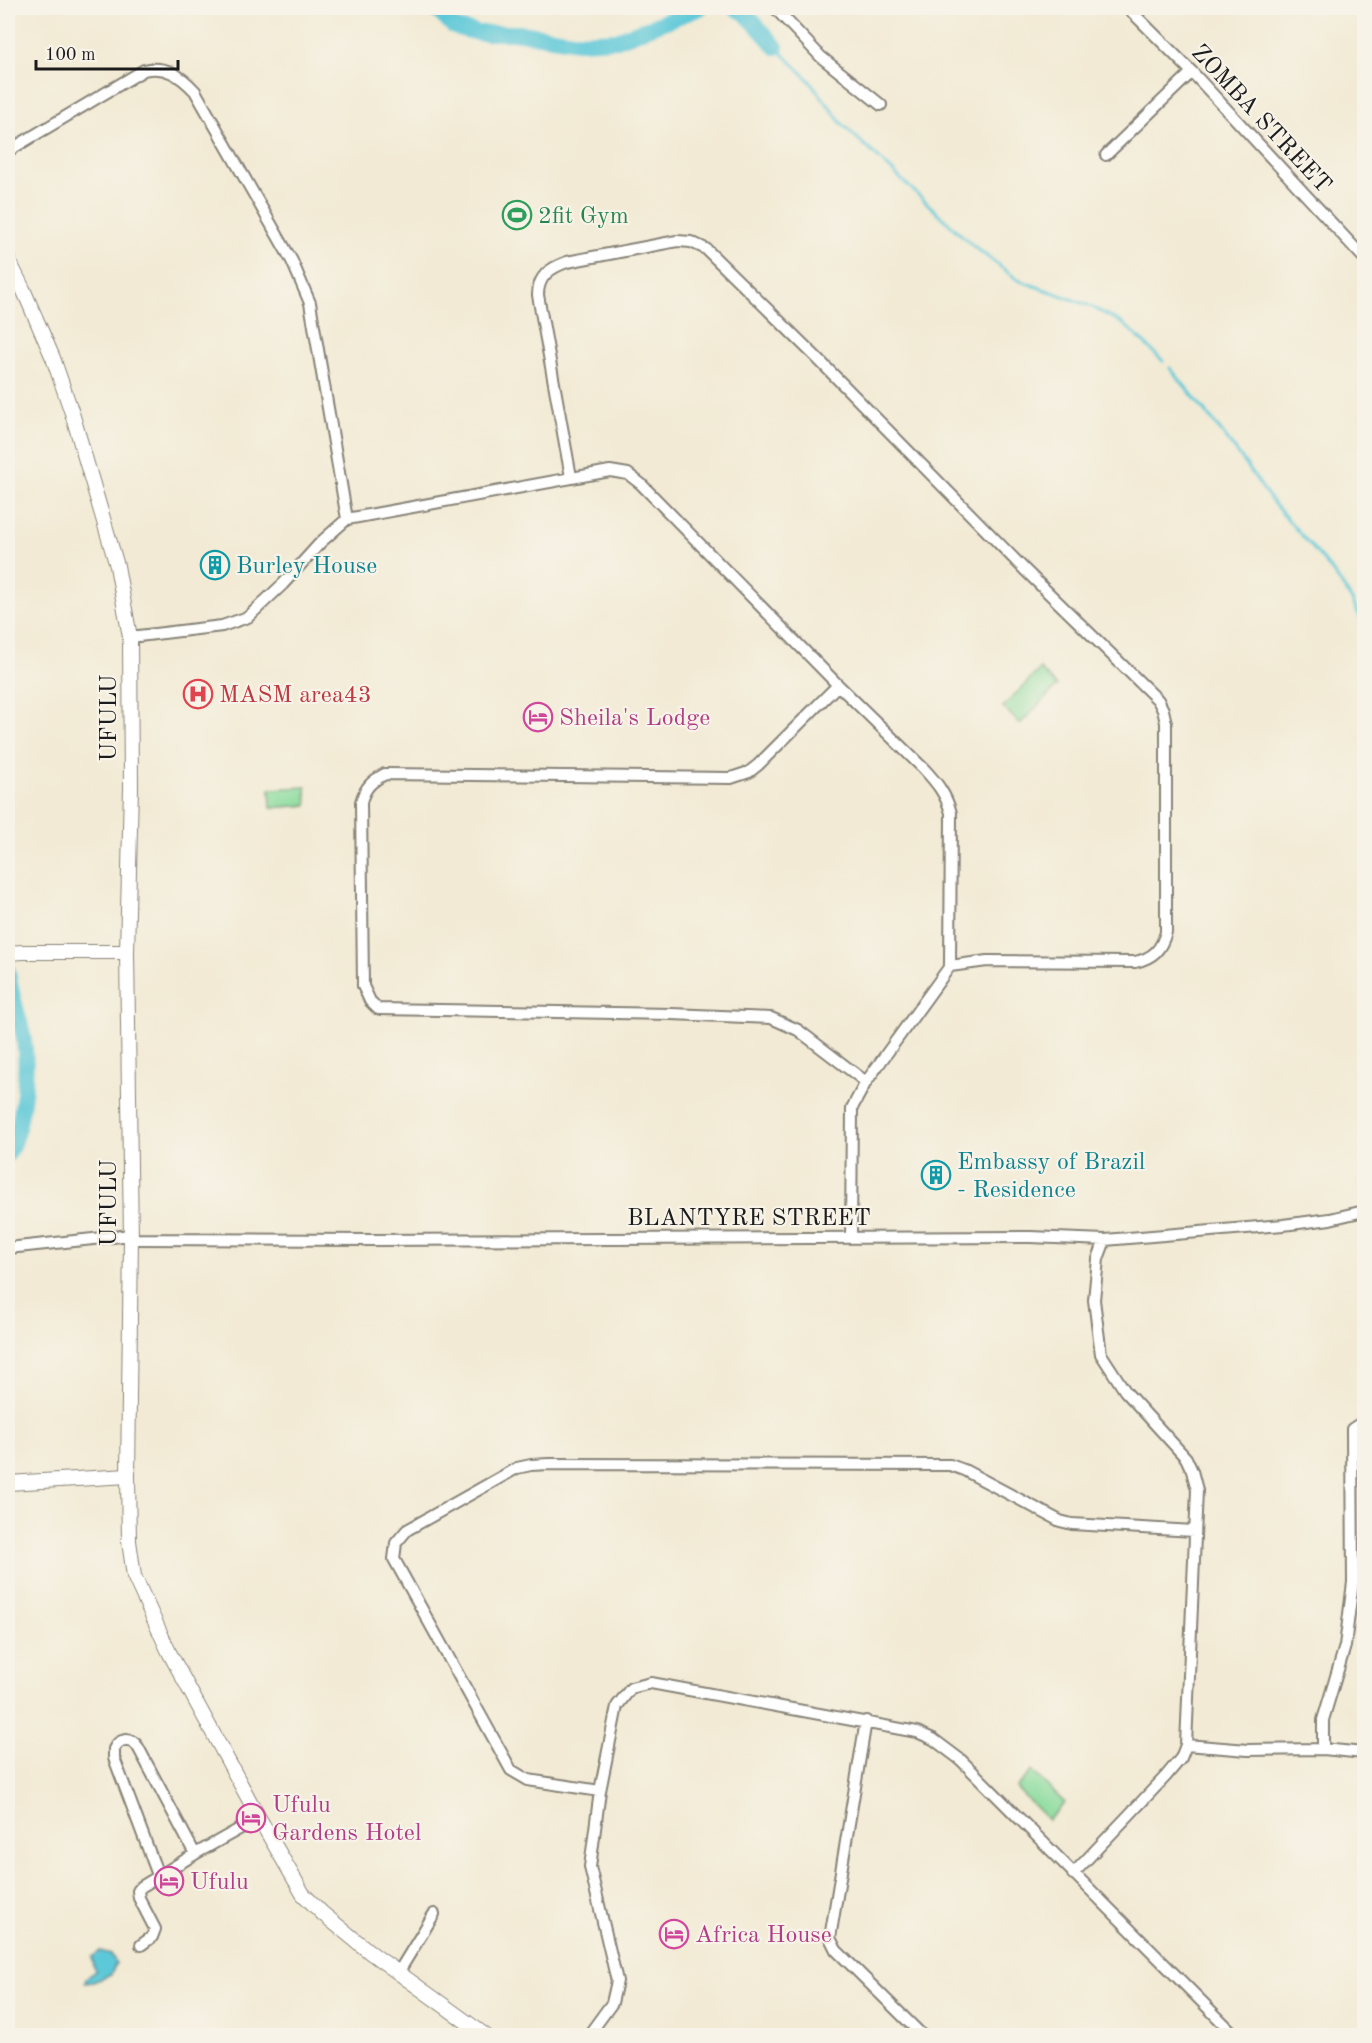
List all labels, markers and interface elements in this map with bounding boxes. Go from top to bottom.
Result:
scale bar [36,33,178,71]
street label: ZOMBA STREET [1186,41,1335,198]
text: 100 m [45,46,96,64]
sports icon: 2fit Gym [501,199,533,231]
place label: 2fit Gym [538,205,629,229]
building icon: Burley House [199,549,231,581]
place label: Burley House [236,555,377,579]
street label: UFULU [98,674,122,762]
hospital icon: MASM area43 [182,678,214,710]
place label: MASM area43 [219,684,372,708]
hotel icon: Sheila's Lodge [522,701,554,733]
place label: Sheila's Lodge [559,707,710,731]
place label: Embassy of Brazil - Residence [957,1151,1145,1203]
street label: UFULU [98,1159,122,1247]
building icon: Embassy of Brazil - Residence [920,1159,952,1191]
street label: BLANTYRE STREET [627,1207,871,1231]
place label: Ufulu Gardens Hotel [272,1794,421,1846]
hotel icon: Ufulu Gardens Hotel [235,1802,267,1834]
hotel icon: Ufulu [153,1865,185,1897]
place label: Ufulu [190,1871,249,1895]
hotel icon: Africa House [658,1918,690,1950]
place label: Africa House [695,1924,832,1948]

